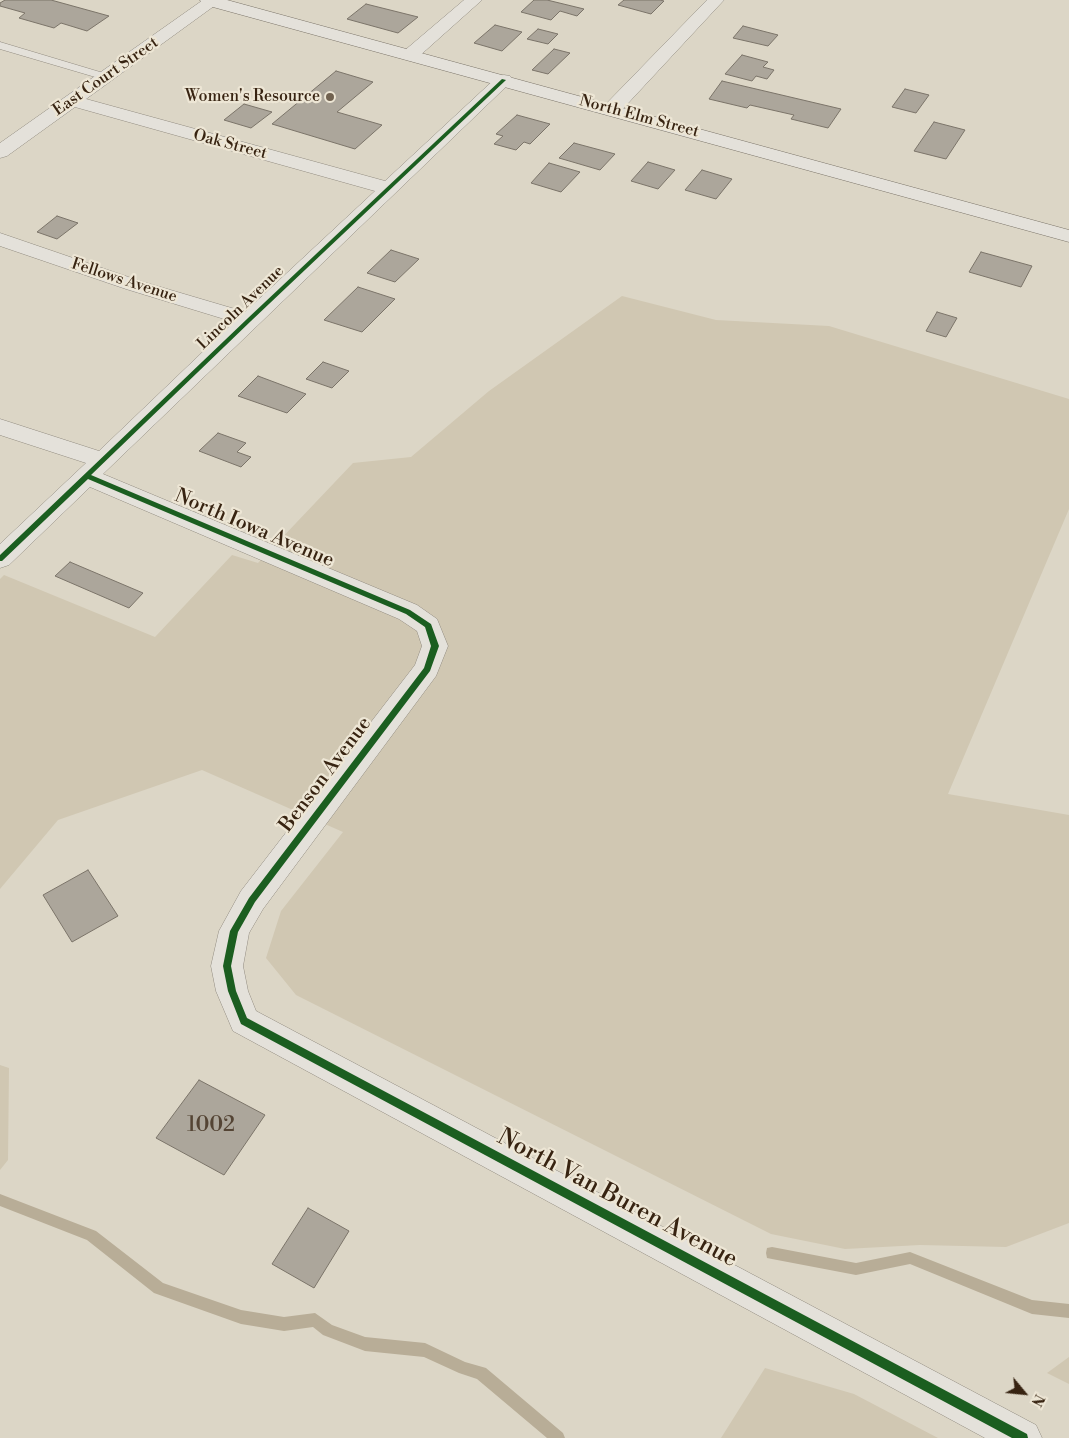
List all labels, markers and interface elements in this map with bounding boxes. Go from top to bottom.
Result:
street label: East Court Street [50,34,162,120]
place label: Women's Resource [185,87,320,107]
marker: Women's Resource [324,91,336,103]
street label: North Elm Street [577,92,701,142]
street label: Oak Street [191,126,269,164]
street label: Fellows Avenue [69,255,179,307]
street label: Lincoln Avenue [194,262,288,354]
street label: North Iowa Avenue [171,485,337,573]
street label: Benson Avenue [275,713,377,837]
house number: 1002 [187,1113,235,1139]
street label: North Van Buren Avenue [492,1123,742,1275]
north arrow [999,1368,1049,1418]
text: N [1027,1391,1048,1409]

